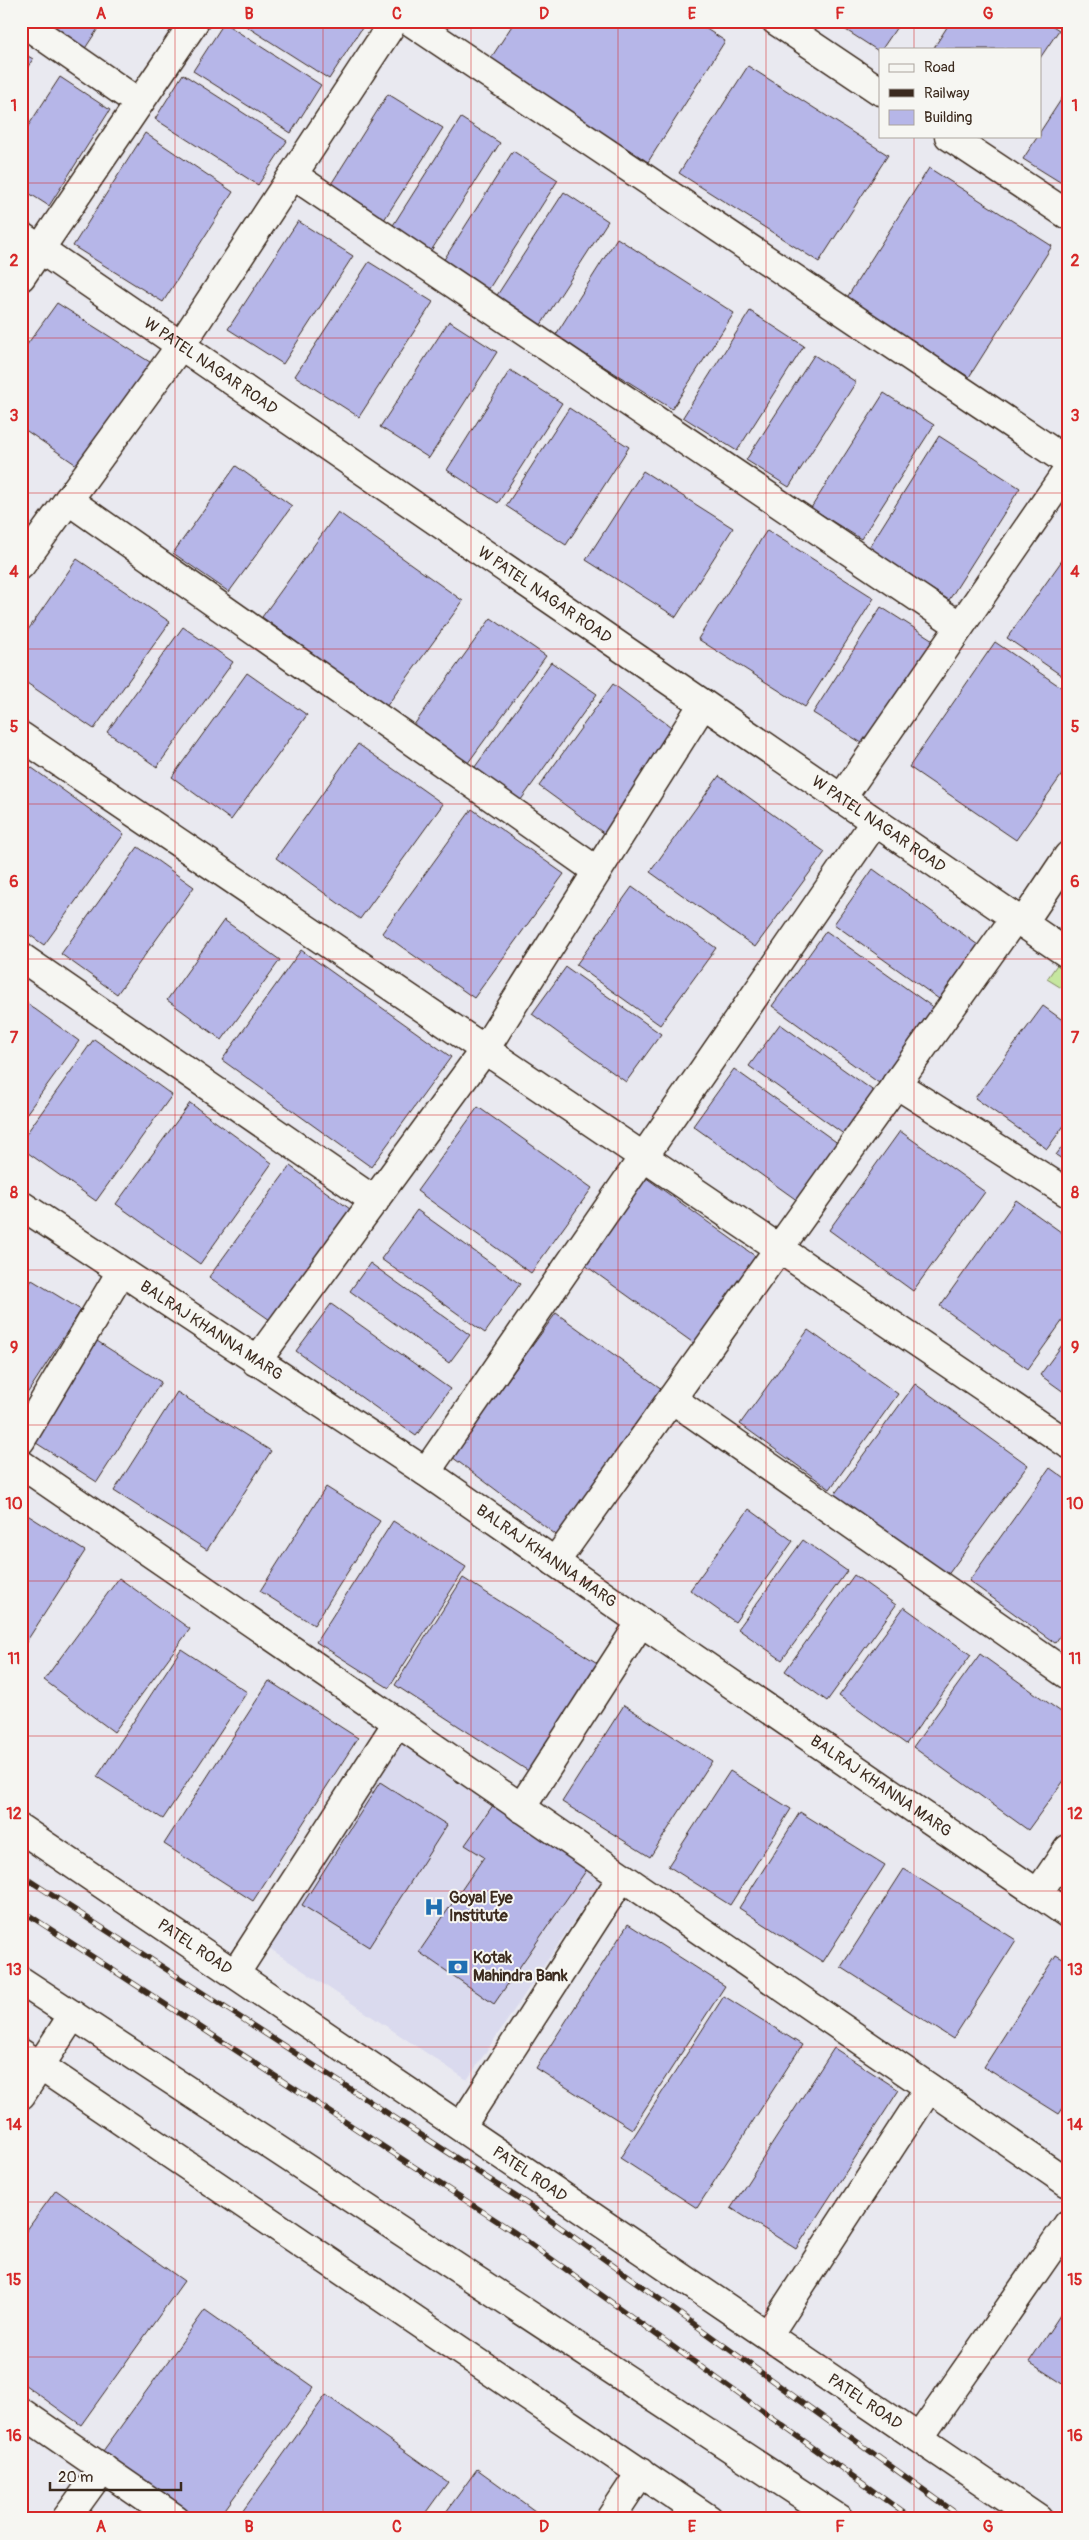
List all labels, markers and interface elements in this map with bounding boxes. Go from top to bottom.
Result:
text: A [96,4,107,24]
text: B [244,4,254,24]
text: C [392,4,402,24]
text: D [539,4,549,24]
text: E [688,4,697,24]
text: F [835,4,845,24]
text: G [983,4,994,24]
legend [879,48,1042,138]
text: Road [924,58,955,77]
text: Railway [924,84,970,103]
text: 1 [11,96,17,116]
text: 1 [1072,96,1078,116]
text: Building [924,108,972,127]
text: 2 [10,251,19,271]
text: 2 [1071,251,1080,271]
street label: W PATEL NAGAR ROAD [140,313,281,419]
text: 3 [10,406,19,426]
text: 3 [1071,406,1080,426]
street label: W PATEL NAGAR ROAD [474,542,615,648]
text: 4 [9,562,19,582]
text: 4 [1070,562,1080,582]
text: 5 [10,717,19,737]
text: 5 [1071,717,1080,737]
street label: W PATEL NAGAR ROAD [808,771,949,877]
text: 6 [9,872,19,892]
text: 6 [1070,872,1080,892]
text: 7 [10,1028,19,1048]
text: 7 [1071,1028,1080,1048]
text: 8 [10,1183,18,1203]
text: 8 [1071,1183,1079,1203]
street label: BALRAJ KHANNA MARG [136,1276,286,1385]
text: 9 [10,1338,18,1358]
text: 9 [1071,1338,1079,1358]
text: 10 [5,1494,23,1514]
text: 10 [1066,1494,1084,1514]
street label: BALRAJ KHANNA MARG [472,1500,621,1612]
text: 11 [8,1649,20,1669]
text: 11 [1069,1649,1081,1669]
street label: BALRAJ KHANNA MARG [807,1731,955,1841]
text: 12 [6,1804,22,1824]
text: 12 [1067,1804,1083,1824]
place label: Goyal Eye Institute [449,1888,514,1926]
hospital icon: Goyal Eye Institute [423,1896,445,1918]
street label: PATEL ROAD [154,1915,236,1979]
place label: Kotak Mahindra Bank [473,1948,568,1986]
bank icon: Kotak Mahindra Bank [447,1956,469,1978]
text: 13 [6,1960,22,1980]
text: 13 [1067,1960,1083,1980]
text: 14 [6,2115,22,2135]
text: 14 [1067,2115,1083,2135]
street label: PATEL ROAD [489,2142,571,2207]
text: 15 [7,2270,22,2290]
text: 15 [1068,2270,1083,2290]
street label: PATEL ROAD [824,2369,906,2434]
text: 16 [6,2426,22,2446]
text: 16 [1067,2426,1083,2446]
scale bar [50,2460,181,2492]
text: 20 m [58,2468,93,2487]
text: A [96,2517,107,2537]
text: B [244,2517,254,2537]
text: C [392,2517,402,2537]
text: D [539,2517,549,2537]
text: E [688,2517,697,2537]
text: F [835,2517,845,2537]
text: G [983,2517,994,2537]

